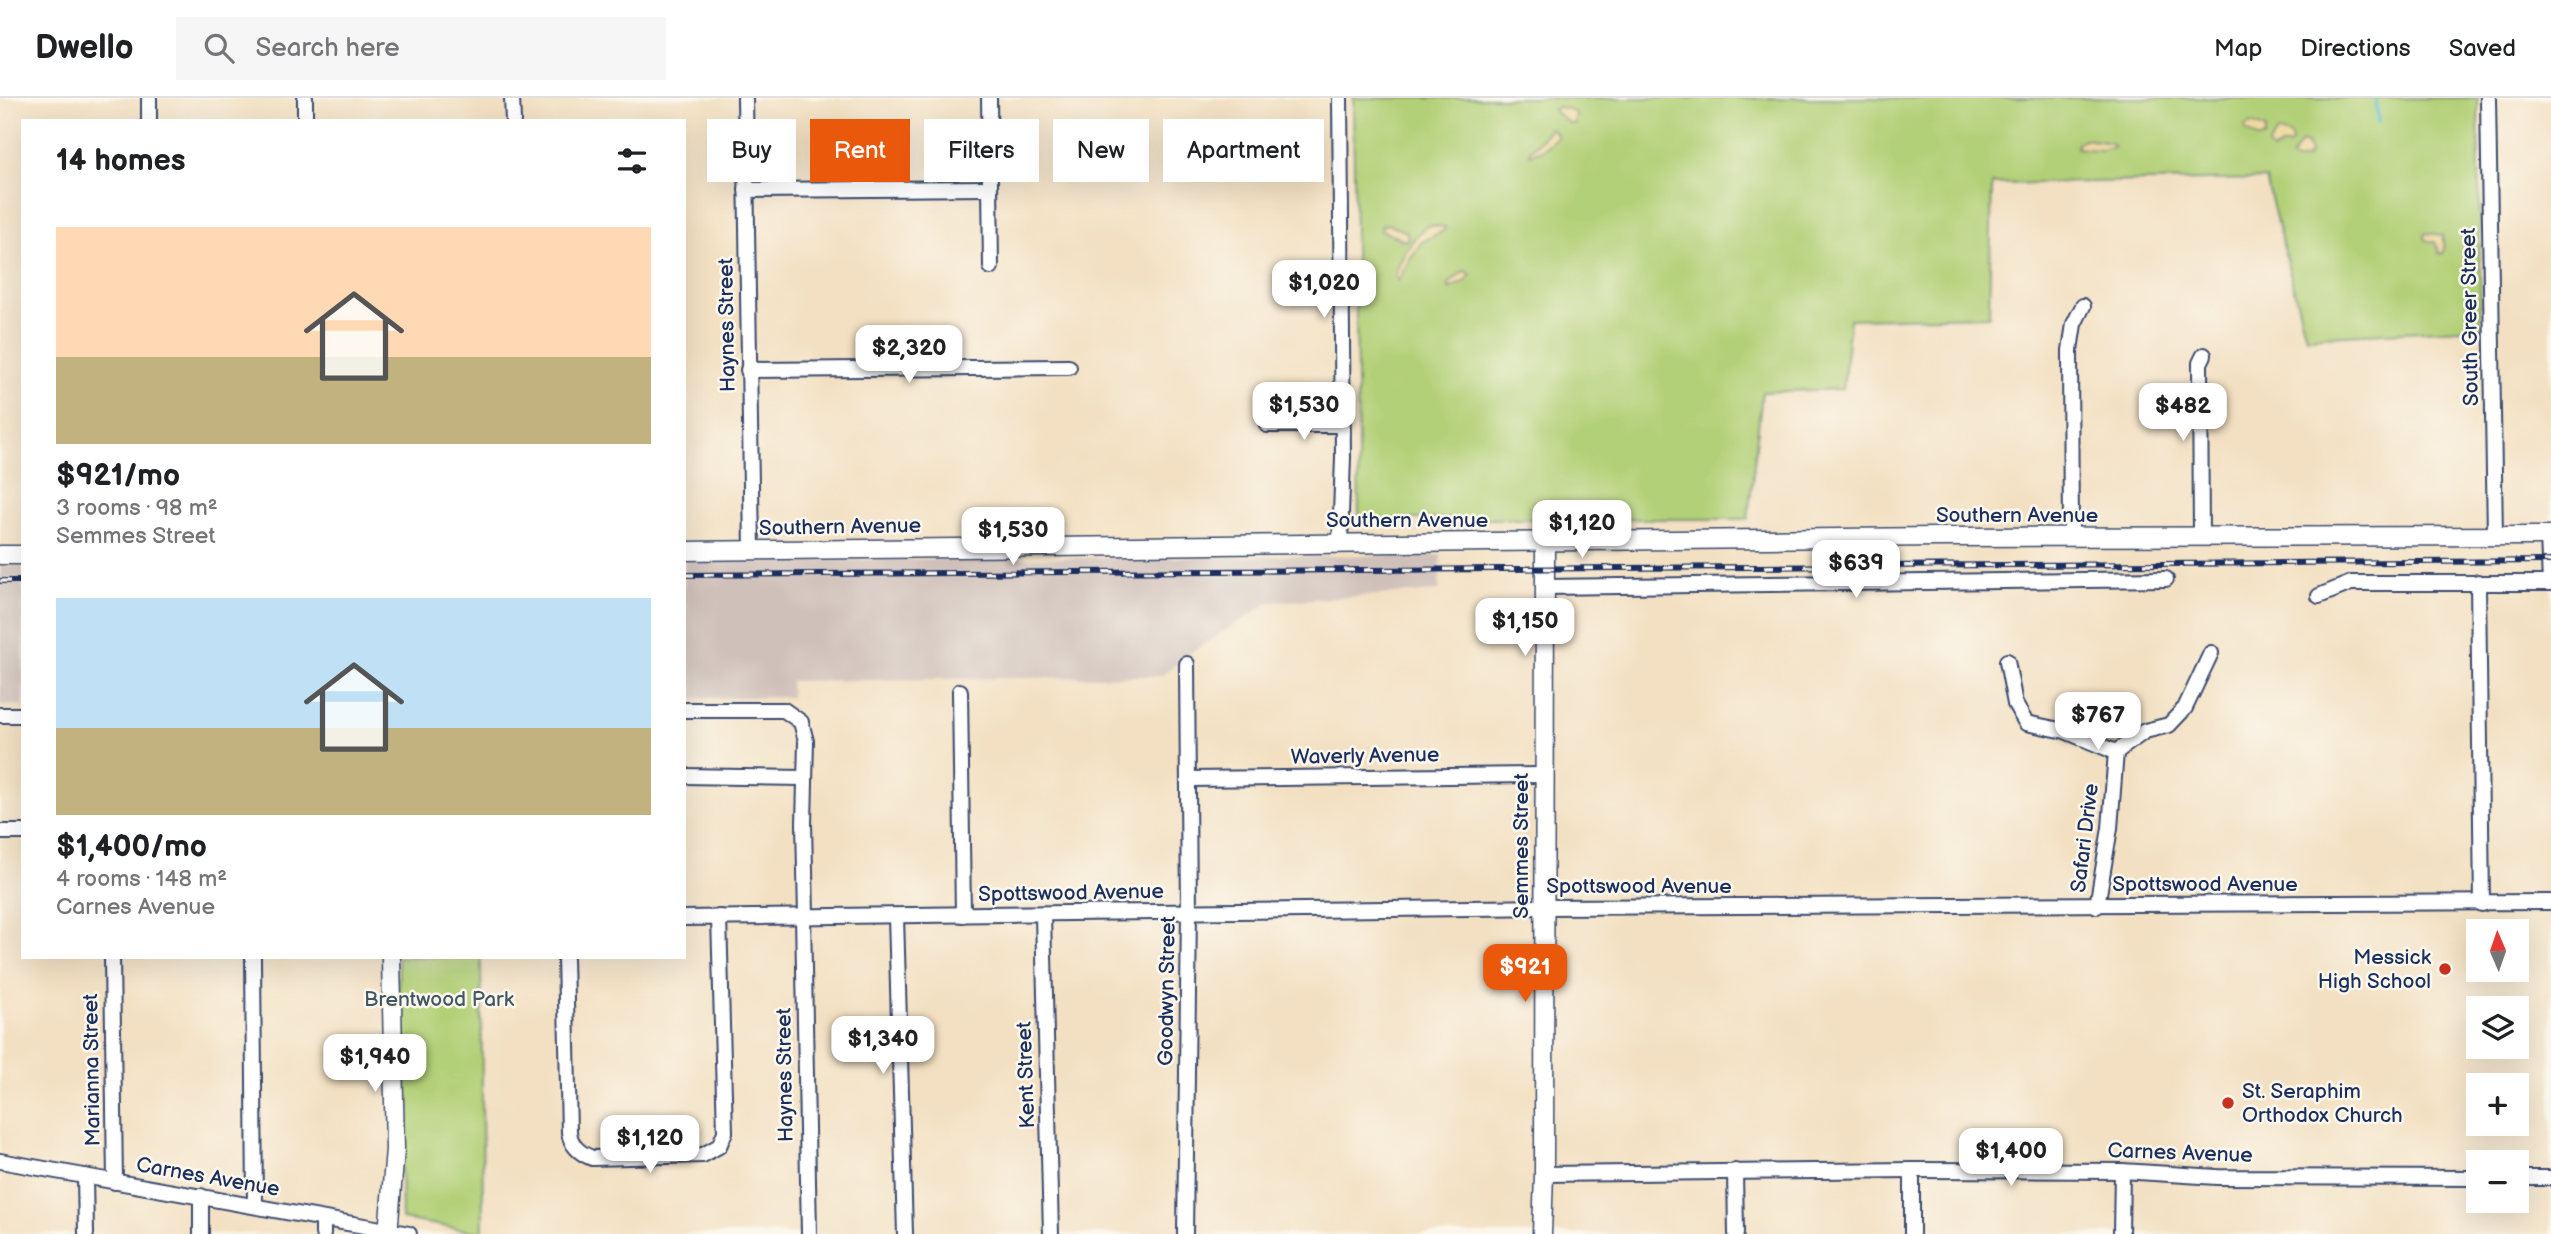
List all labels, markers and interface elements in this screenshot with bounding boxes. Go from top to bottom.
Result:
search box [176,17,666,80]
text: Dwello [35,28,134,68]
icon: search [200,29,238,67]
text: Search here [256,33,400,64]
text: Map [2214,34,2262,63]
text: Directions [2300,34,2411,63]
text: Saved [2449,34,2516,63]
chip: Buy [707,119,796,182]
chip: Rent [810,119,910,182]
chip: Filters [924,119,1039,182]
chip: New [1053,119,1149,182]
chip: Apartment [1163,119,1324,182]
icon: filters [613,142,651,180]
text: 14 homes [56,143,185,179]
street label: South Greer Street [2456,227,2484,406]
street label: Haynes Street [713,257,741,392]
pin: $1,020 [1267,260,1381,320]
text: $1,020 [1288,269,1360,297]
icon: home [291,273,417,399]
pin: $2,320 [852,326,966,385]
text: $2,320 [871,334,947,362]
pin: $1,530 [1247,382,1361,442]
pin: $482 [2142,384,2224,443]
text: $1,530 [1269,391,1339,419]
text: $482 [2155,392,2211,420]
text: $921/mo [56,458,180,494]
text: 3 rooms · 98 m² [56,494,218,522]
pin: $1,120 [1525,500,1639,560]
street label: Southern Avenue [1936,503,2098,528]
pin: $1,530 [956,508,1070,567]
street label: Southern Avenue [1326,508,1488,533]
text: $1,120 [1548,509,1616,537]
street label: Southern Avenue [759,513,921,541]
text: $1,530 [978,516,1048,544]
text: Semmes Street [56,522,216,550]
pin: $639 [1815,540,1897,600]
text: $639 [1828,549,1884,577]
pin: $1,150 [1468,598,1582,658]
text: $1,150 [1491,607,1559,635]
icon: home [291,644,417,770]
pin: $767 [2057,692,2139,752]
text: $767 [2071,701,2125,729]
street label: Waverly Avenue [1290,742,1440,770]
street label: Semmes Street [1509,773,1534,919]
street label: Safari Drive [2066,782,2104,894]
text: $1,400/mo [56,829,207,865]
text: 4 rooms · 148 m² [56,865,227,893]
street label: Spottswood Avenue [2112,872,2298,897]
street label: Spottswood Avenue [1546,874,1732,899]
street label: Spottswood Avenue [978,879,1164,907]
text: Carnes Avenue [56,893,215,921]
street label: Goodwyn Street [1153,915,1181,1066]
north arrow [2466,919,2529,982]
map controls [2466,919,2529,1213]
pin: $921 [1484,944,1566,1004]
place label: Messick High School [2318,945,2432,994]
text: $921 [1499,953,1551,981]
marker: Messick High School [2437,961,2453,977]
park label: Brentwood Park [364,987,515,1012]
street label: Marianna Street [78,993,106,1147]
button: layers [2466,996,2529,1059]
street label: Haynes Street [771,1007,799,1142]
pin: $1,340 [826,1016,940,1076]
street label: Kent Street [1012,1021,1040,1129]
text: $1,340 [847,1025,919,1053]
pin: $1,940 [318,1034,432,1094]
text: $1,940 [339,1043,411,1071]
button: + [2466,1073,2529,1136]
place label: St. Seraphim Orthodox Church [2242,1079,2403,1128]
marker: St. Seraphim Orthodox Church [2220,1095,2236,1111]
pin: $1,120 [593,1116,707,1175]
text: $1,120 [616,1124,684,1152]
pin: $1,400 [1954,1128,2068,1188]
text: $1,400 [1975,1137,2047,1165]
street label: Carnes Avenue [2107,1138,2253,1168]
button: − [2466,1150,2529,1213]
street label: Carnes Avenue [134,1152,282,1202]

